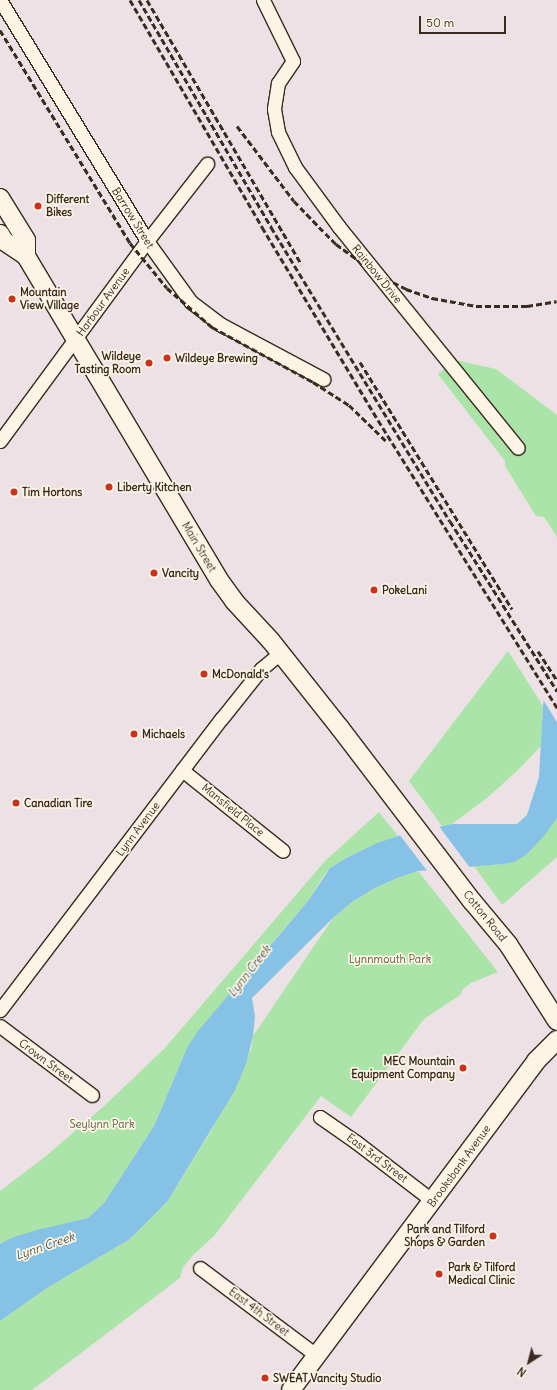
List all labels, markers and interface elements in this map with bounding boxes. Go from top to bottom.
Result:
scale bar [421,8,508,34]
text: 50 m [426,15,454,30]
street label: Barrow Street [109,185,157,251]
place label: Different Bikes [46,193,89,219]
marker: Different Bikes [33,201,43,211]
street label: Rainbow Drive [349,242,405,306]
street label: Harbour Avenue [74,265,132,339]
place label: Mountain View Village [20,286,79,312]
marker: Mountain View Village [7,294,17,304]
place label: Wildeye Tasting Room [74,350,141,376]
place label: Wildeye Brewing [175,351,258,365]
marker: Wildeye Brewing [162,353,172,363]
marker: Wildeye Tasting Room [144,358,154,368]
place label: Liberty Kitchen [117,480,192,494]
marker: Liberty Kitchen [104,482,114,492]
place label: Tim Hortons [22,485,82,499]
marker: Tim Hortons [9,487,19,497]
street label: Main Street [179,520,219,574]
place label: Vancity [162,566,199,580]
marker: Vancity [149,568,159,578]
place label: PokeLani [382,583,427,597]
marker: PokeLani [369,585,379,595]
place label: McDonald's [212,667,269,681]
marker: McDonald's [199,669,209,679]
place label: Michaels [142,727,185,741]
marker: Michaels [129,729,139,739]
street label: Mansfield Place [199,781,267,839]
place label: Canadian Tire [24,796,93,810]
marker: Canadian Tire [11,798,21,808]
street label: Lynn Avenue [113,799,163,859]
street label: Cotton Road [460,888,510,944]
water label: Lynn Creek [224,942,274,1000]
park label: Lynnmouth Park [349,952,431,966]
street label: Crown Street [16,1036,76,1086]
place label: MEC Mountain Equipment Company [351,1055,455,1081]
marker: MEC Mountain Equipment Company [458,1063,468,1073]
park label: Seylynn Park [69,1117,135,1131]
street label: Brooksbank Avenue [425,1122,493,1210]
street label: East 3rd Street [344,1131,410,1185]
place label: Park and Tilford Shops & Garden [404,1223,485,1249]
water label: Lynn Creek [14,1229,76,1263]
marker: Park and Tilford Shops & Garden [488,1231,498,1241]
place label: Park & Tilford Medical Clinic [448,1261,516,1287]
marker: Park & Tilford Medical Clinic [433,1268,445,1280]
street label: East 4th Street [226,1285,292,1339]
north arrow [509,1342,549,1382]
text: N [515,1364,529,1380]
place label: SWEAT Vancity Studio [273,1371,381,1385]
marker: SWEAT Vancity Studio [260,1373,270,1383]

